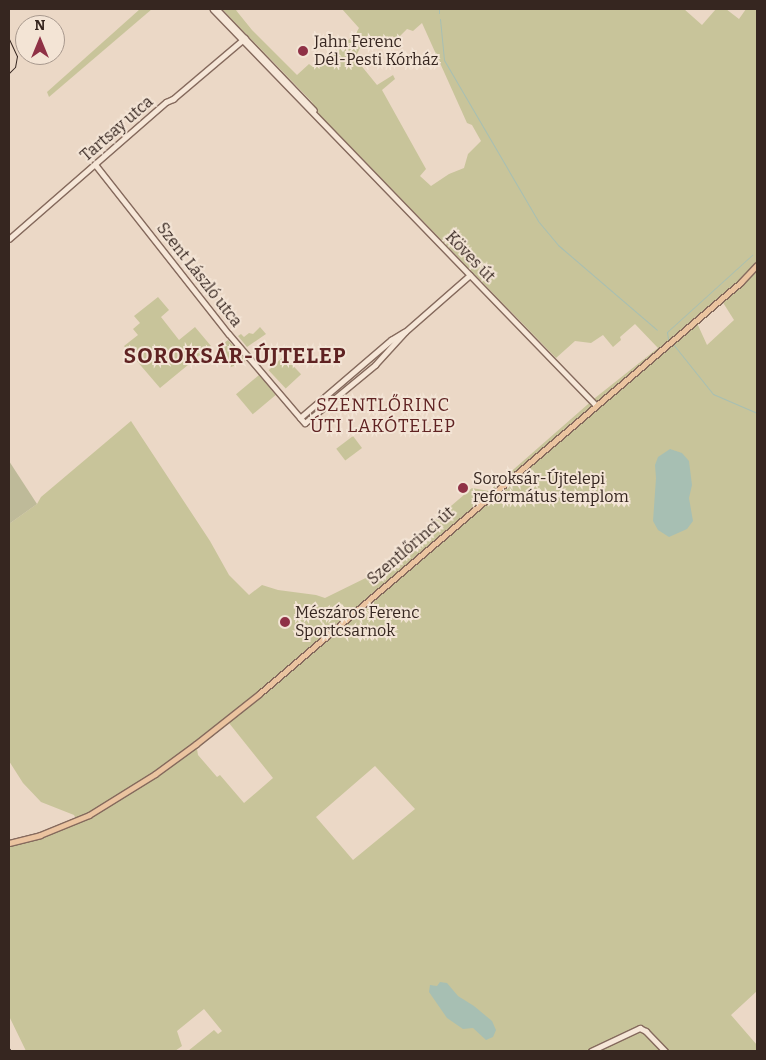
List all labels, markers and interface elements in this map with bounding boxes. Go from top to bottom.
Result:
north arrow [15,15,65,65]
text: N [35,17,45,34]
place label: Jahn Ferenc Dél-Pesti Kórház [314,32,439,70]
marker: Jahn Ferenc Dél-Pesti Kórház [296,44,310,58]
street label: Tartsay utca [77,92,157,166]
street label: Szent László utca [152,219,246,331]
street label: Köves út [441,228,499,286]
district label: SOROKSÁR-ÚJTELEP [122,343,348,369]
district label: SZENTLŐRINC ÚTI LAKÓTELEP [308,395,458,438]
place label: Soroksár-Újtelepi református templom [473,469,629,507]
marker: Soroksár-Újtelepi református templom [457,482,469,494]
street label: Szentlőrinci út [364,503,458,589]
place label: Mészáros Ferenc Sportcsarnok [295,603,419,641]
marker: Mészáros Ferenc Sportcsarnok [279,616,291,628]

